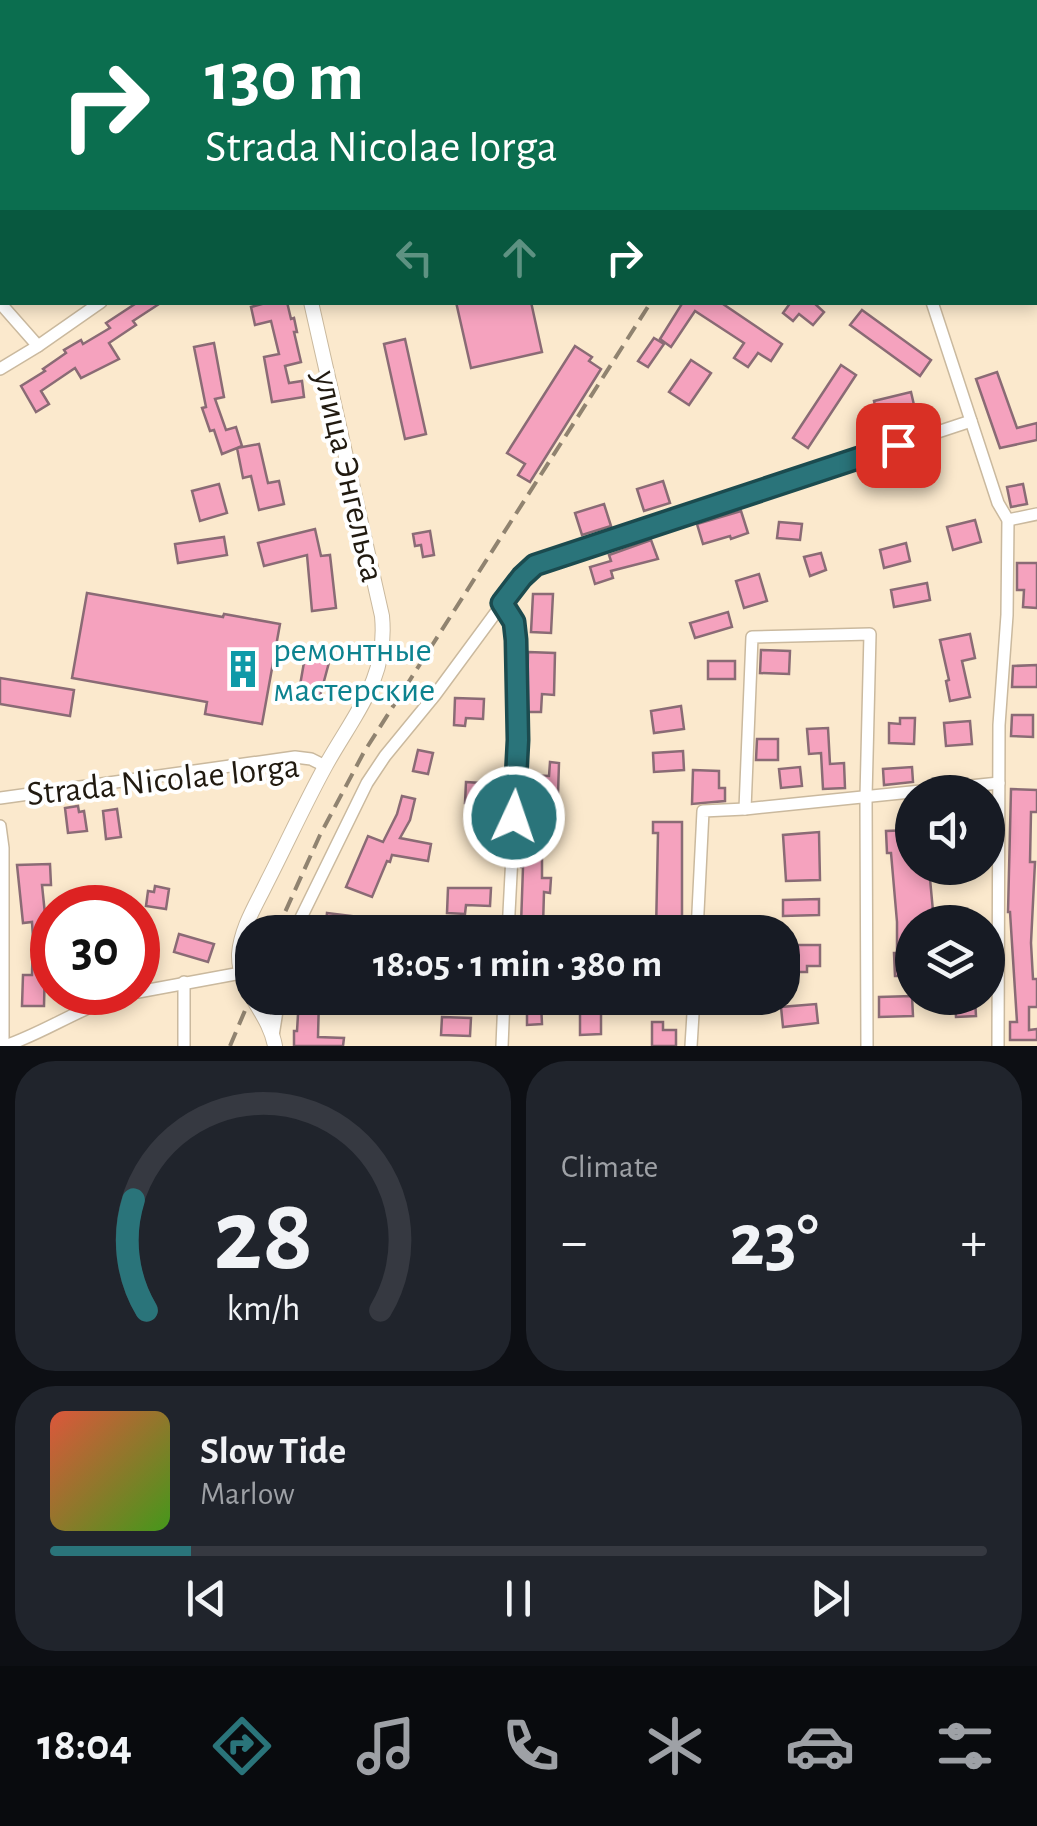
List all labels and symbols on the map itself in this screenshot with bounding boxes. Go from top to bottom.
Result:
street label: улица Энгельса [307,366,390,585]
pin [856,403,941,488]
place label: ремонтные мастерские [273,633,435,708]
building icon: ремонтные мастерские [222,648,264,690]
street label: Strada Nicolae Iorga [25,749,301,812]
position arrow [462,765,566,869]
speed limit sign: 30 [30,885,160,1015]

